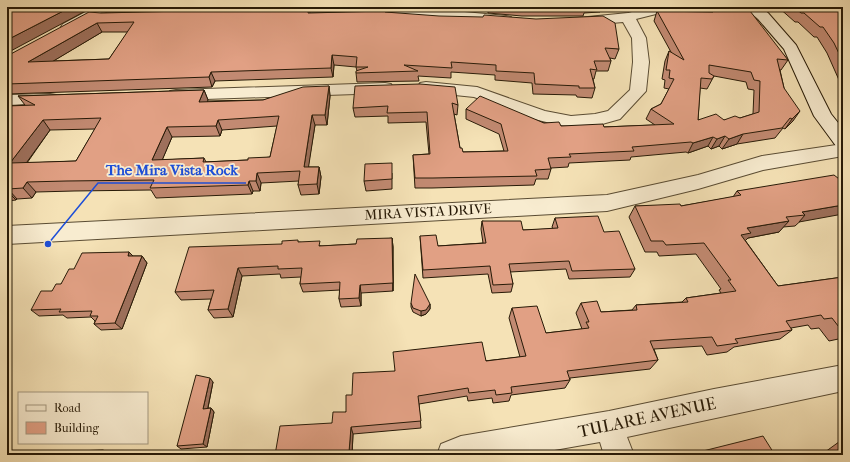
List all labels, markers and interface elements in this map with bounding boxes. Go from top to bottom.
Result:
callout: The Mira Vista Rock [98,156,246,183]
text: The Mira Vista Rock [105,161,239,179]
street label: MIRA VISTA DRIVE [364,200,492,224]
legend [18,392,148,444]
street label: TULARE AVENUE [576,393,718,441]
text: Road [54,401,81,415]
text: Building [54,421,99,435]

